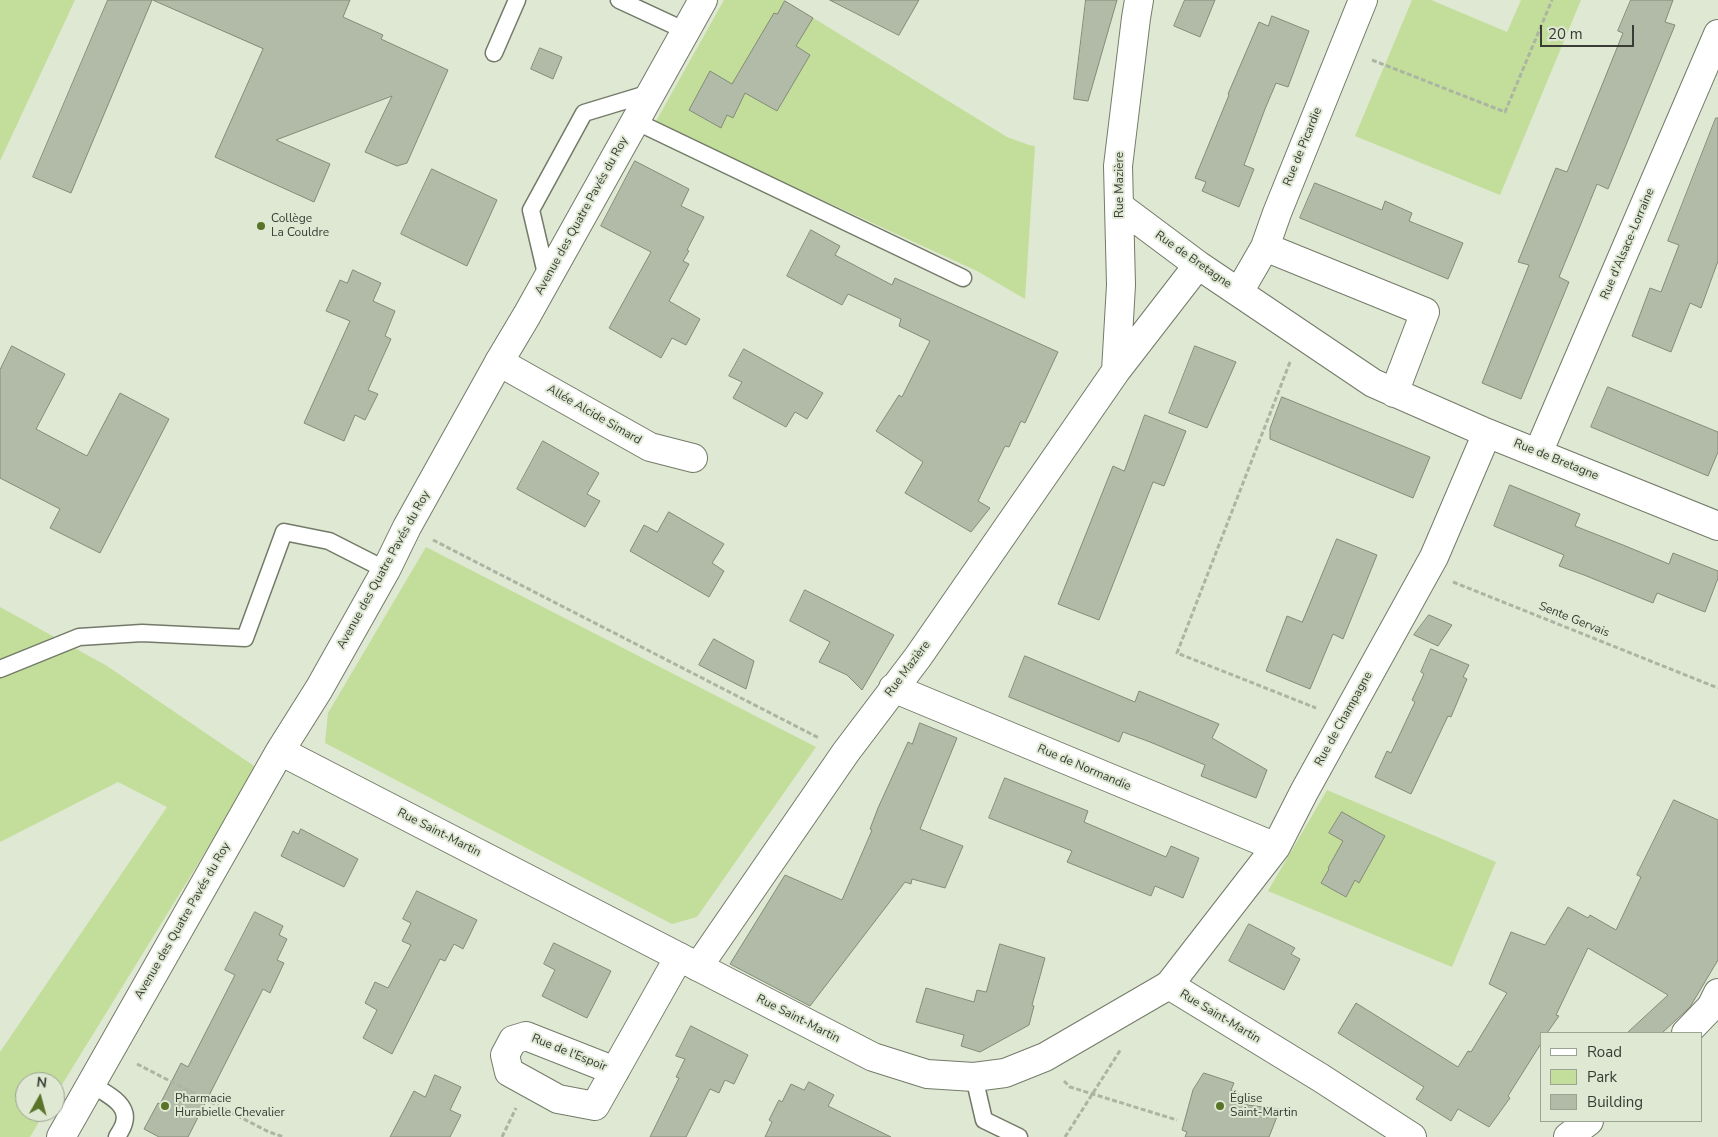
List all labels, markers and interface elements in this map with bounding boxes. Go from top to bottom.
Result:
scale bar [1543,15,1637,47]
text: 20 m [1548,24,1583,44]
street label: Rue de Picardie [1281,106,1325,188]
street label: Avenue des Quatre Pavés du Roy [532,134,632,298]
street label: Rue Mazière [1113,152,1127,218]
street label: Rue d'Alsace-Lorraine [1598,186,1658,302]
place label: Collège La Couldre [271,212,329,240]
marker: Collège La Couldre [255,220,267,232]
street label: Rue de Bretagne [1152,228,1234,292]
street label: Allée Alcide Simard [544,382,644,448]
street label: Rue de Bretagne [1511,436,1601,484]
street label: Avenue des Quatre Pavés du Roy [334,488,434,652]
street label: Sente Gervais [1537,599,1611,641]
street label: Rue Mazière [882,638,934,700]
street label: Rue de Champagne [1312,669,1376,769]
street label: Rue de Normandie [1035,742,1133,794]
street label: Rue Saint-Martin [395,806,483,860]
street label: Avenue des Quatre Pavés du Roy [132,840,234,1002]
street label: Rue Saint-Martin [1177,987,1263,1047]
street label: Rue Saint-Martin [754,992,842,1046]
street label: Rue de l'Espoir [529,1031,609,1075]
legend [1540,1032,1703,1122]
text: Road [1587,1042,1622,1062]
text: Park [1587,1067,1617,1087]
north arrow [15,1072,65,1122]
text: N [35,1073,48,1093]
place label: Pharmacie Hurabielle Chevalier [175,1092,285,1120]
place label: Église Saint-Martin [1230,1092,1298,1120]
text: Building [1587,1092,1643,1112]
marker: Pharmacie Hurabielle Chevalier [159,1100,171,1112]
marker: Église Saint-Martin [1214,1100,1226,1112]

